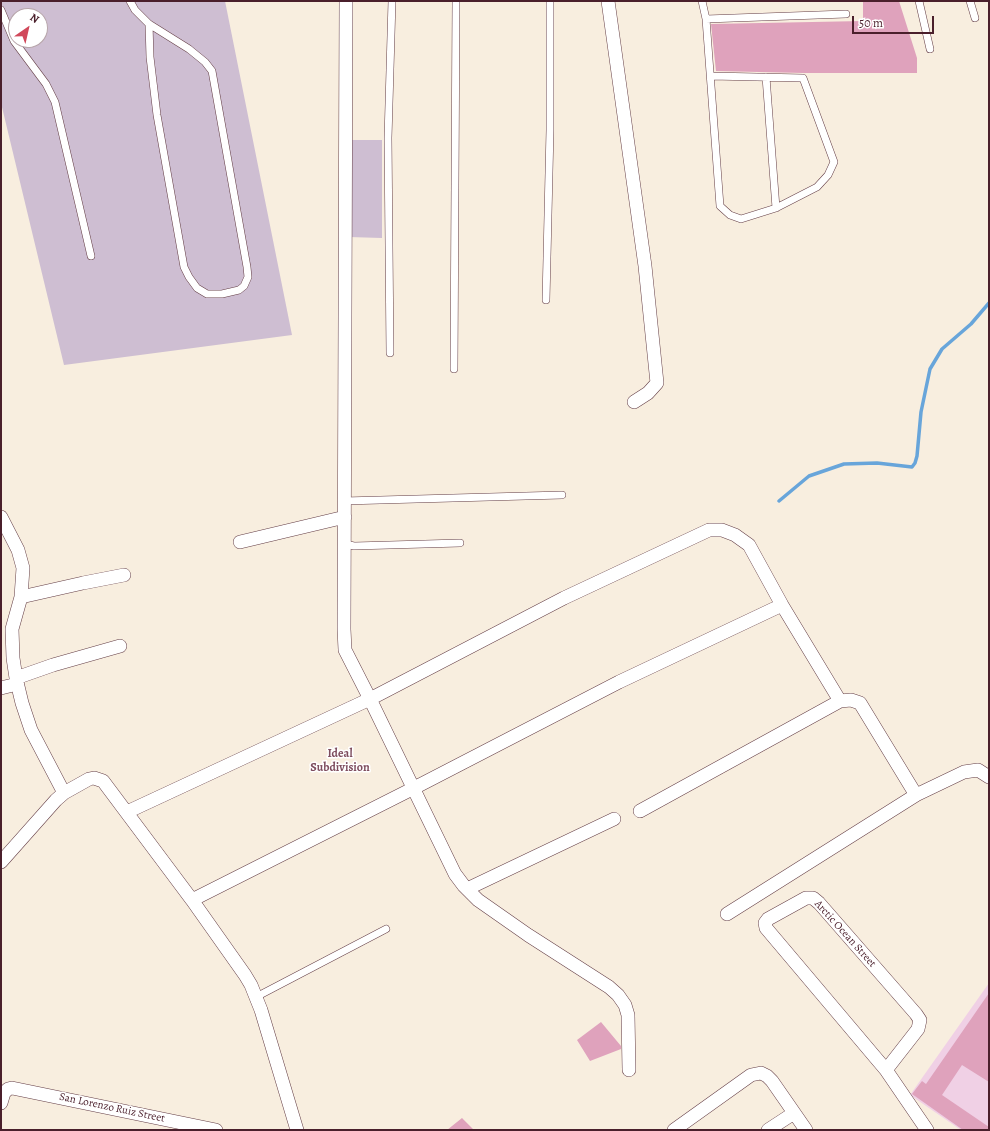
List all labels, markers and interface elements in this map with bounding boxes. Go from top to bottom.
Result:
north arrow [8,8,48,48]
scale bar [854,8,936,34]
text: N [27,10,42,27]
text: 50 m [859,15,883,31]
district label: Ideal Subdivision [310,747,370,775]
street label: Arctic Ocean Street [811,898,879,970]
street label: San Lorenzo Ruiz Street [58,1090,166,1126]

